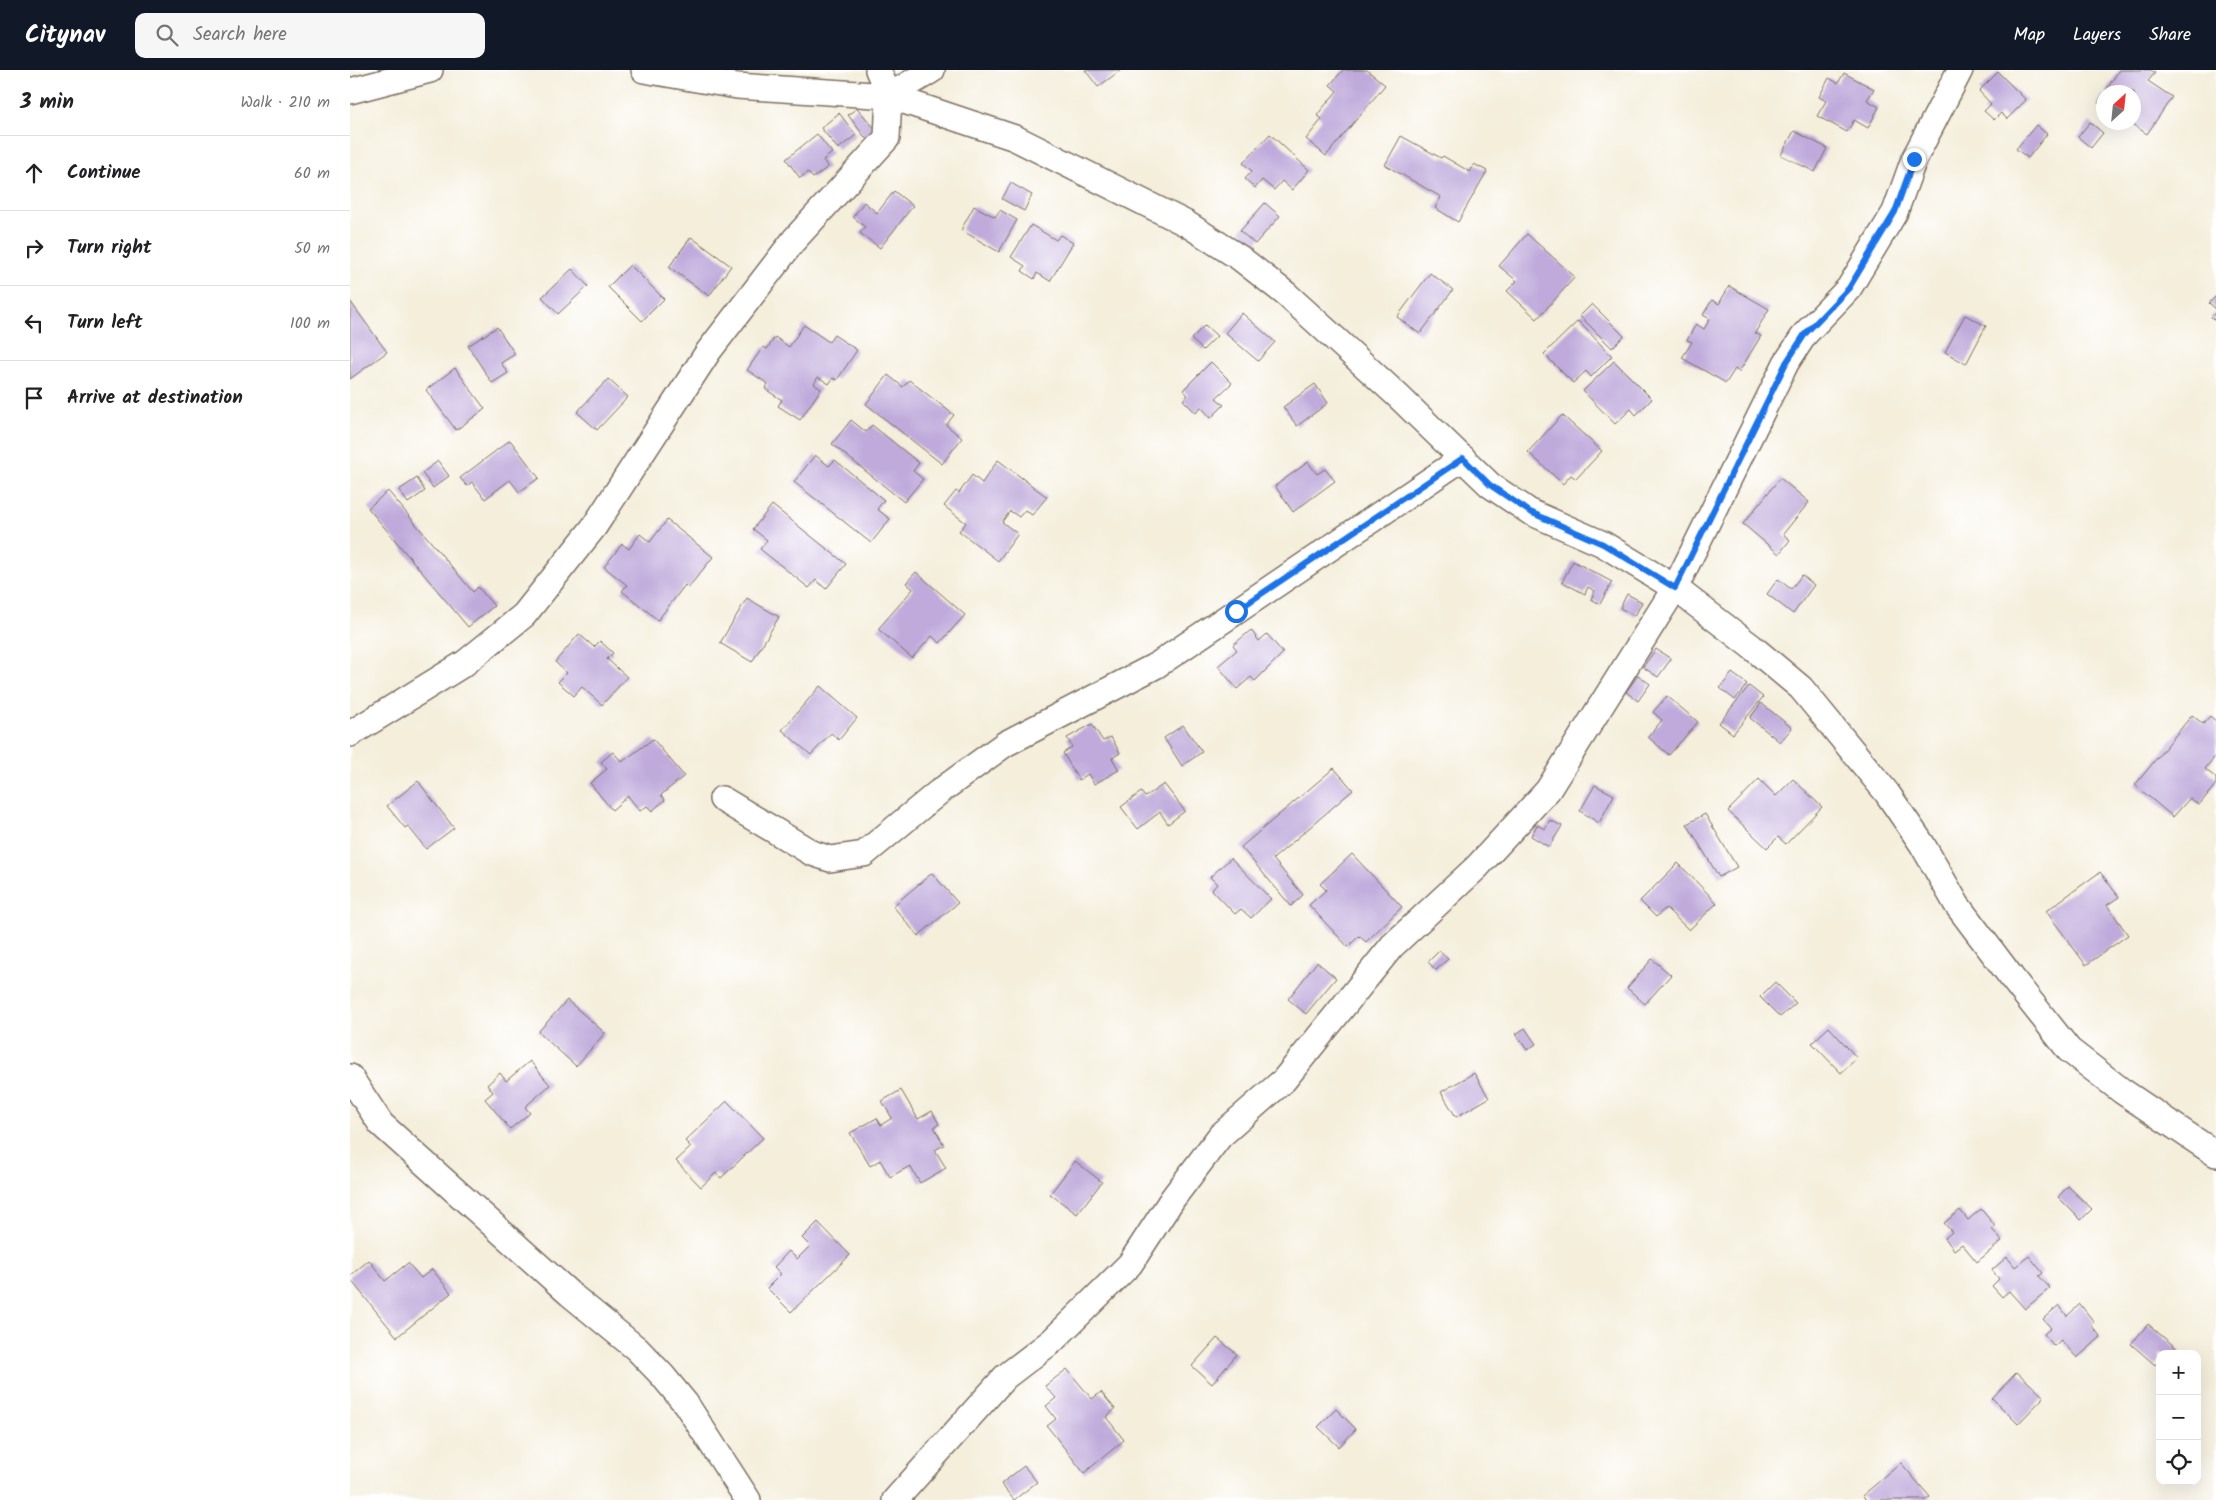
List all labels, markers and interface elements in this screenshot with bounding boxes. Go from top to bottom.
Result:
search box [135,13,485,58]
text: Citynav [25,16,105,55]
text: Search here [193,20,287,50]
icon: search [153,21,181,49]
text: Map [2014,21,2045,50]
text: Layers [2073,21,2121,50]
text: Share [2149,21,2191,50]
north arrow [2096,85,2141,130]
text: 3 min [20,86,74,119]
text: Walk · 210 m [240,90,330,115]
route end [1903,148,1926,171]
text: Continue [67,158,140,188]
icon: ahead [20,159,48,187]
text: 60 m [294,161,330,186]
text: Turn right [67,233,152,263]
icon: right [20,234,48,262]
text: 50 m [294,236,330,261]
text: Turn left [67,308,142,338]
icon: left [20,309,48,337]
text: 100 m [290,311,330,336]
text: Arrive at destination [67,383,243,413]
icon: arrive [20,384,48,412]
route start [1225,600,1248,623]
map controls [2156,1350,2201,1485]
button: + [2156,1350,2201,1395]
button: − [2156,1395,2201,1440]
button: locate [2156,1440,2201,1485]

